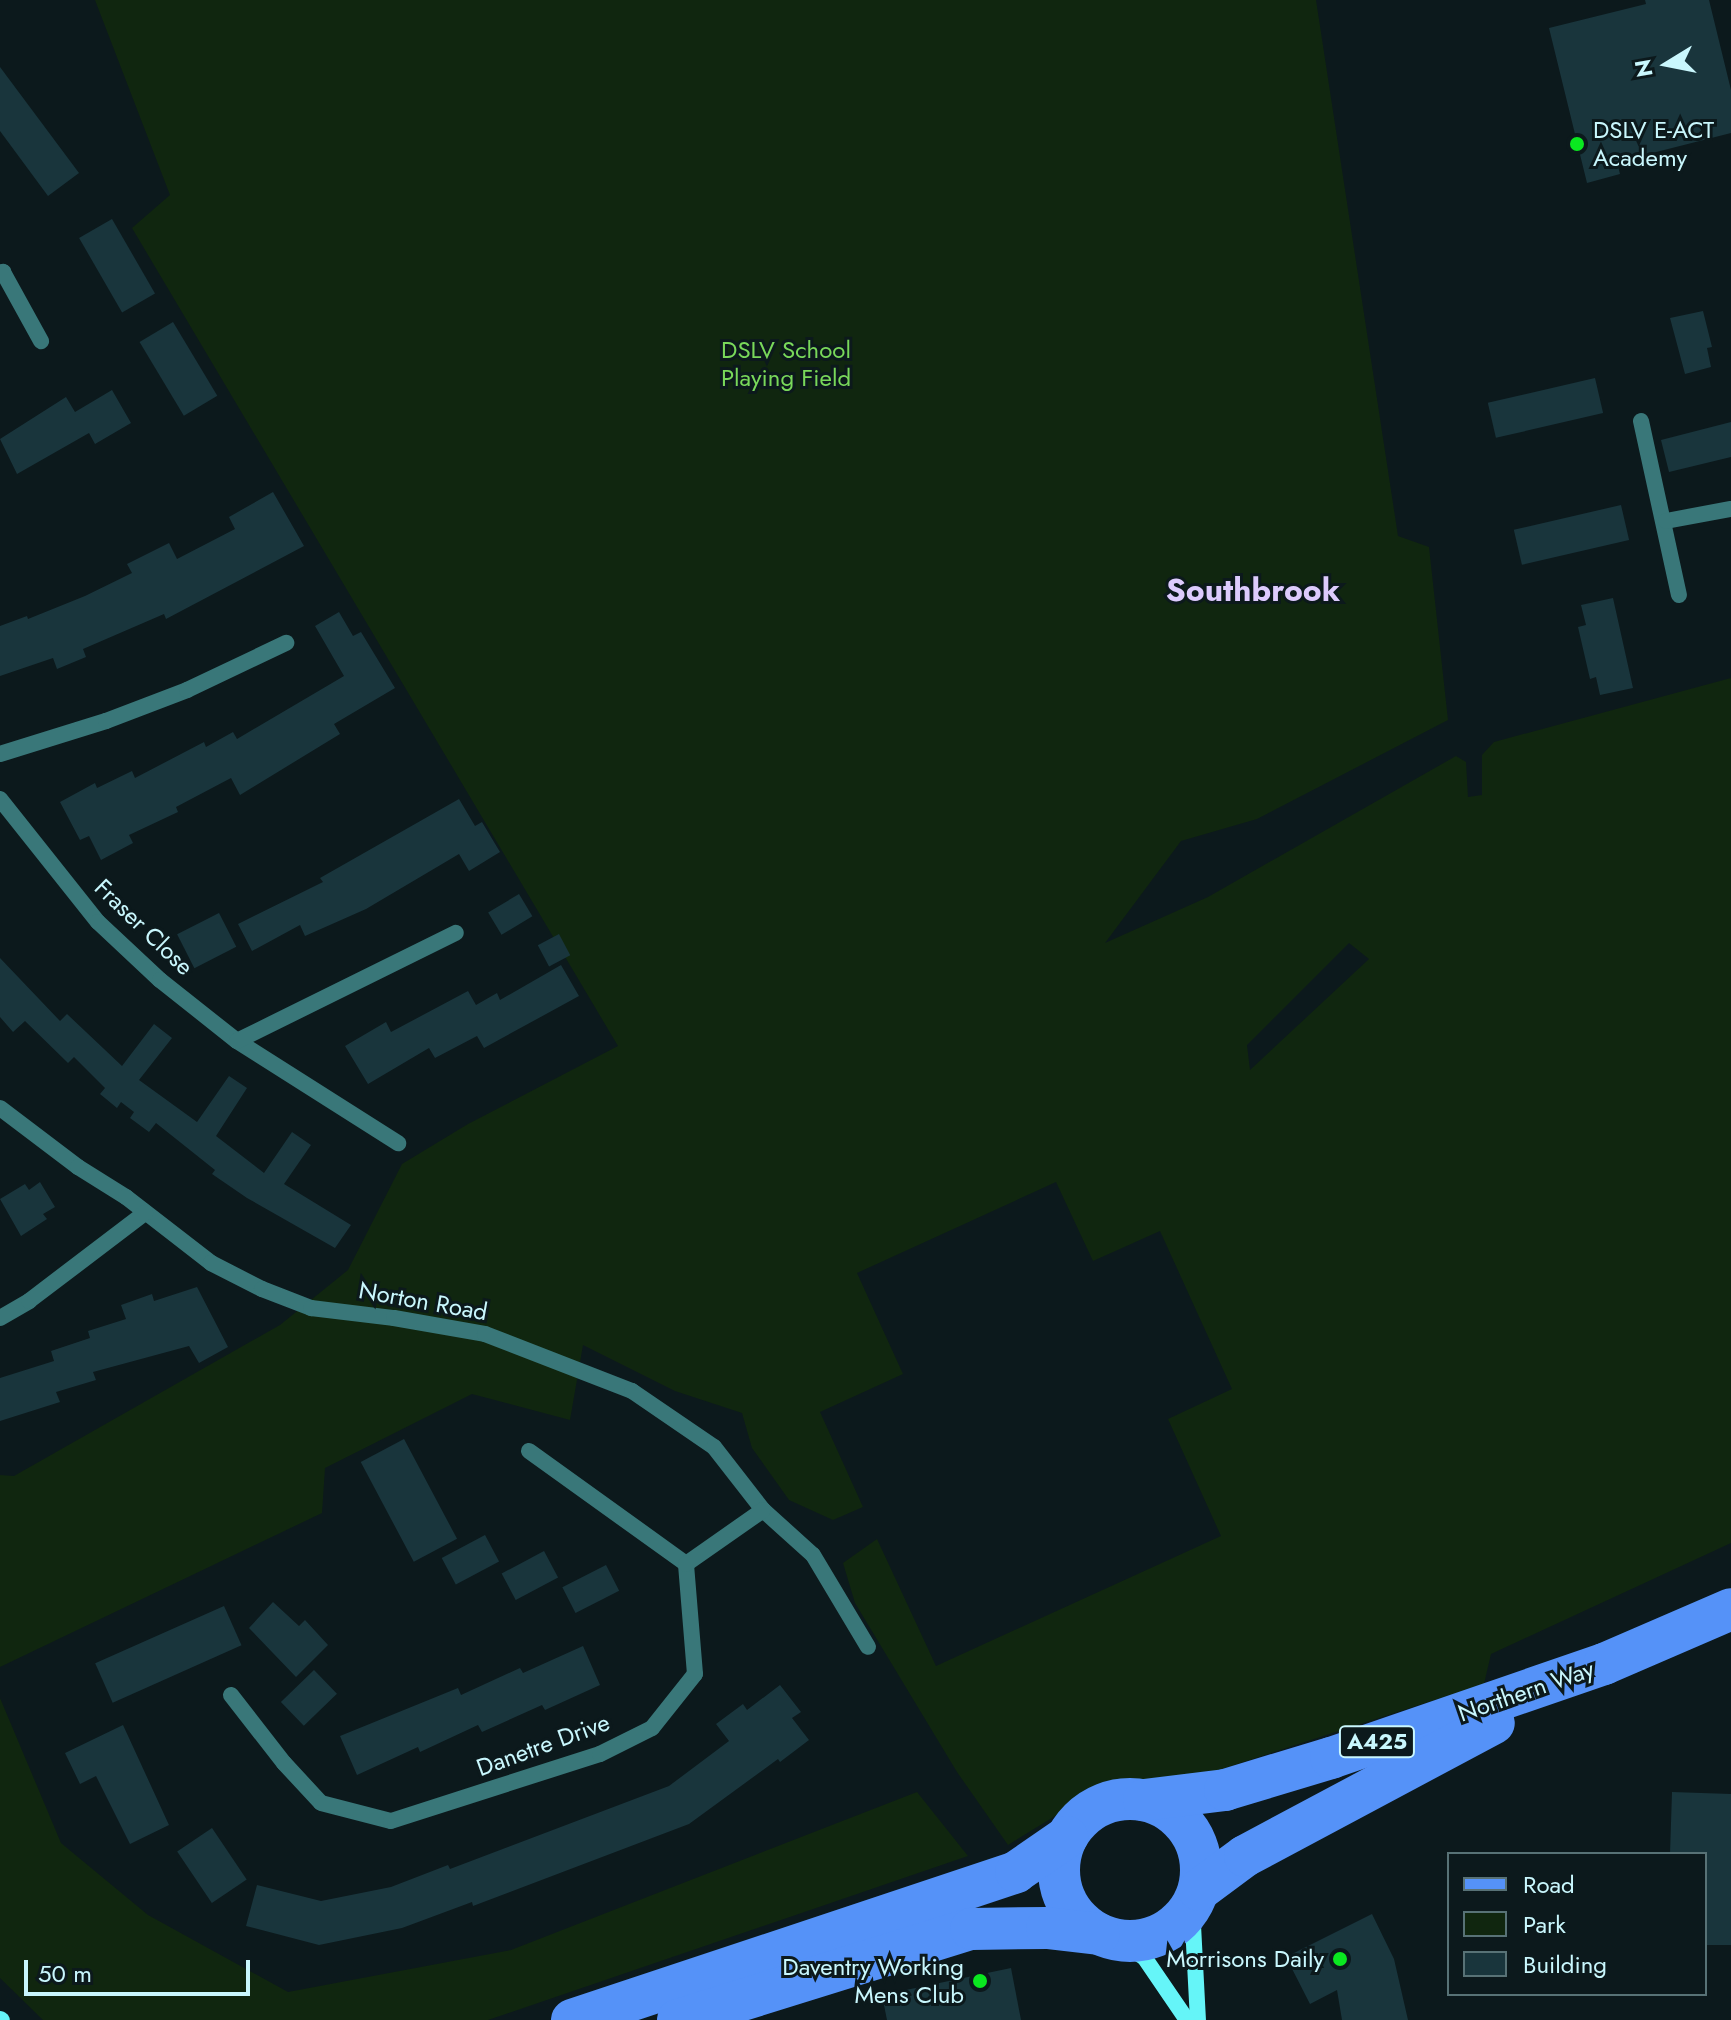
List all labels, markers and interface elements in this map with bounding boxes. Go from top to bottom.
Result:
north arrow [1627,24,1707,104]
text: N [1626,57,1661,80]
place label: DSLV E-ACT Academy [1593,116,1714,172]
marker: DSLV E-ACT Academy [1568,135,1586,153]
park label: DSLV School Playing Field [721,336,851,392]
district label: Southbrook [1166,571,1340,609]
street label: Fraser Close [89,873,199,981]
street label: Norton Road [356,1275,490,1327]
street label: Northern Way [1454,1654,1598,1728]
street label: Danetre Drive [473,1708,613,1782]
road number: A425 [1337,1724,1417,1760]
legend [1447,1852,1707,1996]
text: Road [1523,1867,1575,1902]
text: Park [1523,1907,1566,1942]
scale bar [28,1944,254,1994]
place label: Morrisons Daily [1166,1945,1324,1973]
text: Building [1523,1947,1607,1982]
marker: Morrisons Daily [1331,1950,1349,1968]
place label: Daventry Working Mens Club [782,1953,964,2009]
text: 50 m [38,1956,92,1991]
marker: Daventry Working Mens Club [971,1972,989,1990]

